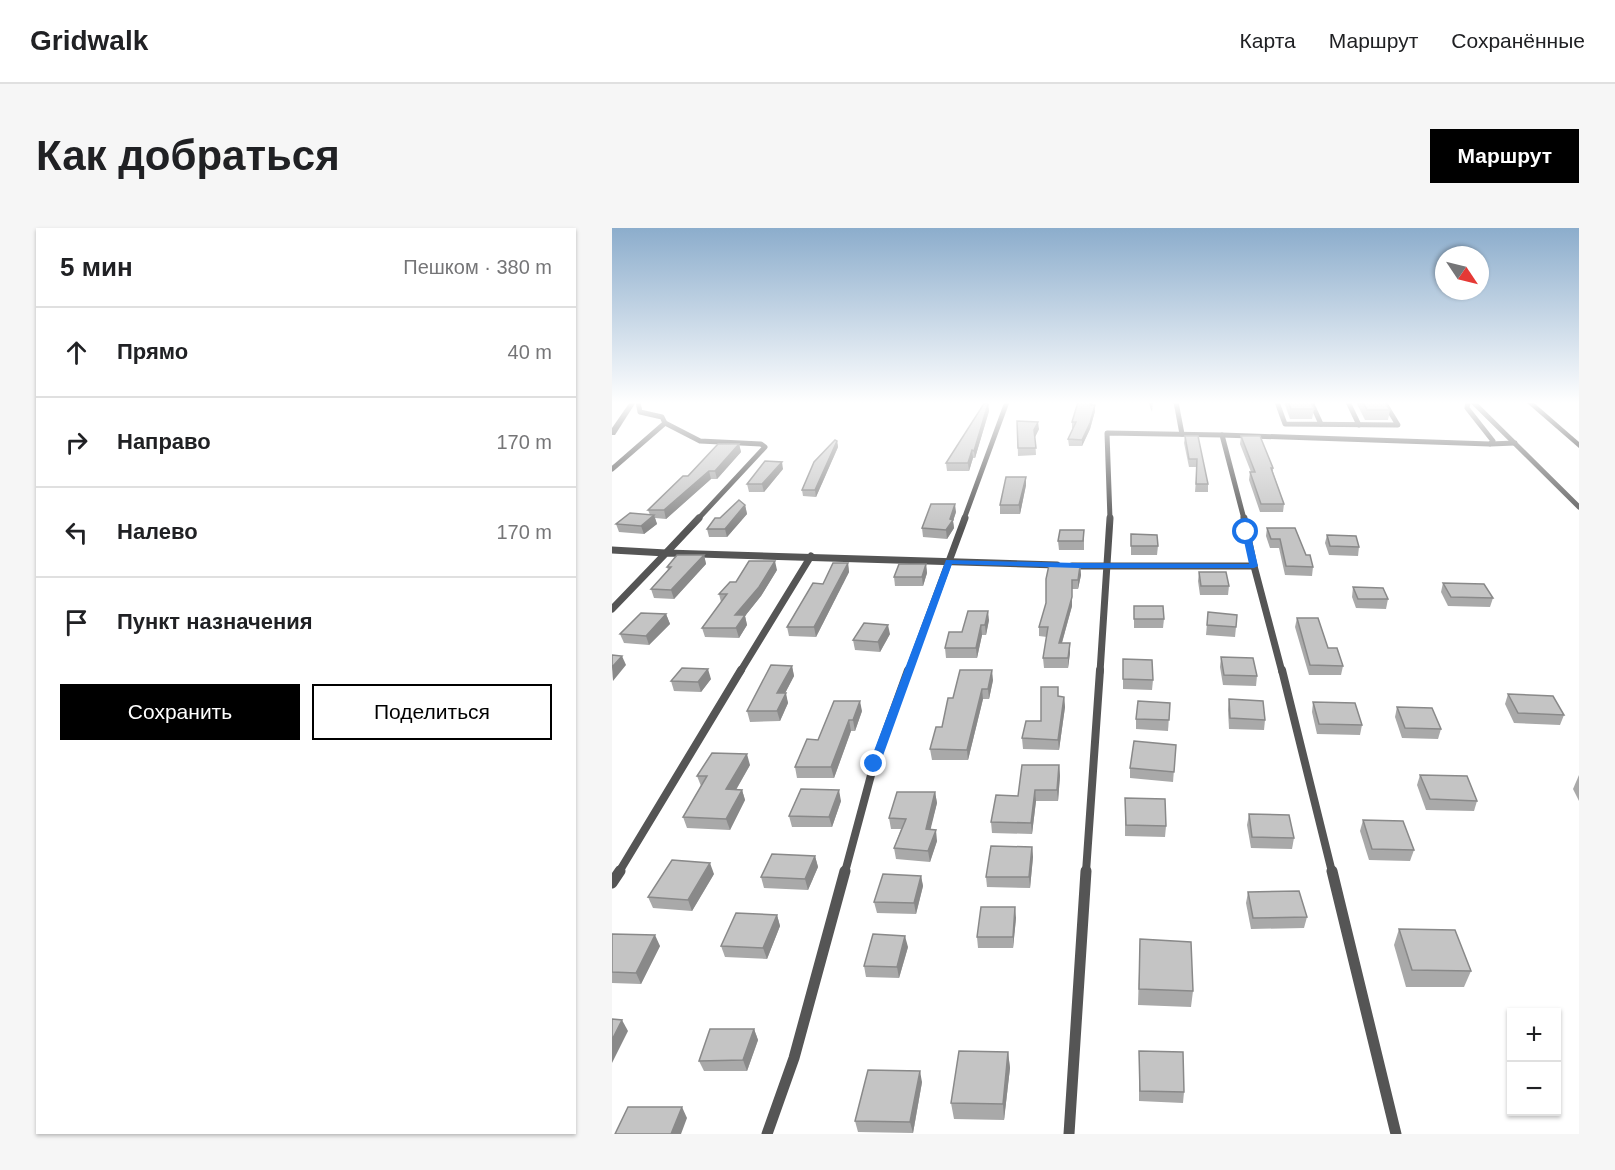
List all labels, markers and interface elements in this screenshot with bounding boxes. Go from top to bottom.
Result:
text: Gridwalk [30,25,148,56]
text: Карта [1240,29,1296,52]
text: Маршрут [1329,29,1418,52]
text: Сохранённые [1451,29,1585,52]
button: Маршрут [1430,129,1579,183]
text: Как добраться [36,132,340,179]
north arrow [1435,246,1489,300]
text: 5 мин [60,252,133,282]
text: Пешком · 380 m [403,256,552,278]
icon: ahead [60,336,93,369]
text: Прямо [117,339,188,364]
text: 40 m [508,341,552,363]
icon: right [60,426,93,459]
text: Направо [117,429,211,454]
text: 170 m [496,431,552,453]
icon: left [60,516,93,549]
route start [1232,518,1258,544]
text: Налево [117,519,198,544]
text: 170 m [496,521,552,543]
icon: arrive [60,606,93,639]
text: Пункт назначения [117,609,313,634]
button: Сохранить [60,684,300,740]
button: Поделиться [312,684,552,740]
route end [860,750,886,776]
map controls [1507,1008,1561,1116]
button: + [1507,1008,1561,1062]
button: − [1507,1062,1561,1116]

